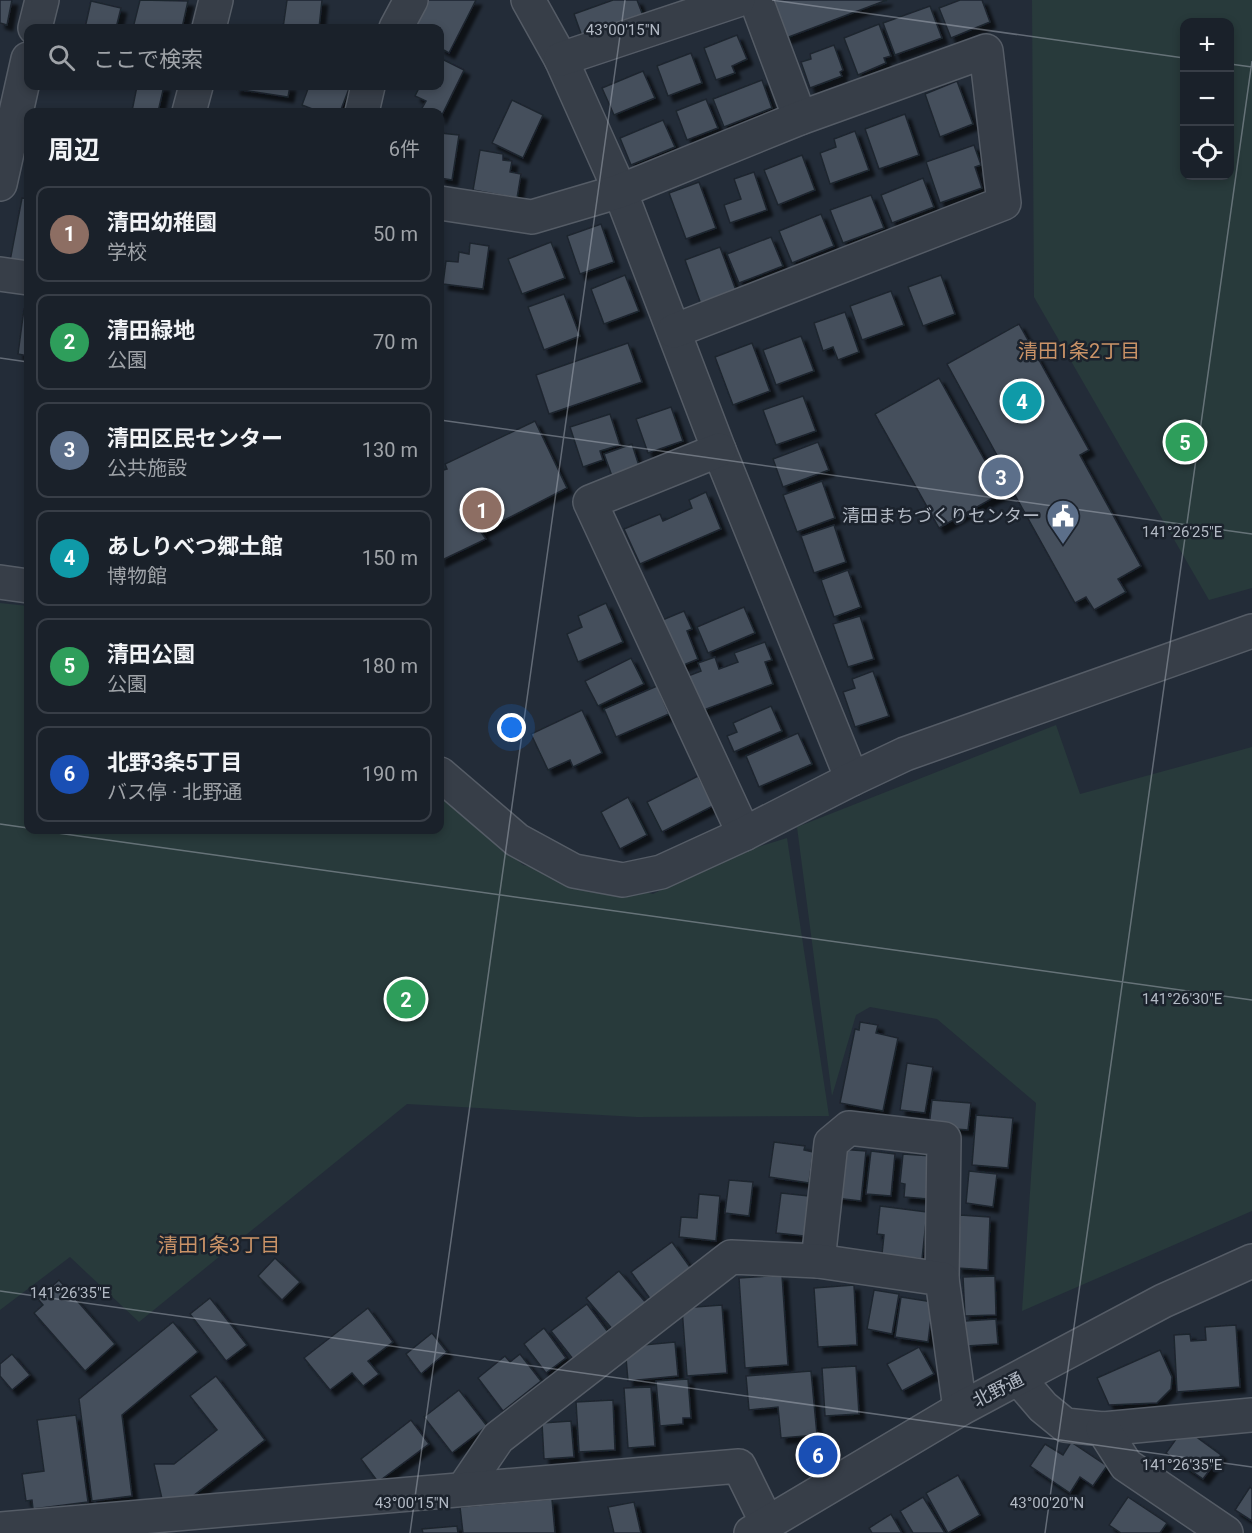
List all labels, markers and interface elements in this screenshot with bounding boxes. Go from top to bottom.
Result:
map controls [1180,18,1234,180]
button: + [1180,18,1234,72]
text: 43°00'15"N [586,21,660,39]
search box [24,24,444,90]
icon: search [45,41,78,74]
text: ここで検索 [93,47,203,72]
button: − [1180,72,1234,126]
button: locate [1180,126,1234,180]
text: 周辺 [48,135,100,165]
text: 6件 [389,137,420,161]
text: 清田幼稚園 [107,210,217,235]
text: 1 [64,222,75,246]
text: 50 m [373,222,418,246]
text: 学校 [107,240,147,264]
text: 清田緑地 [107,318,195,343]
text: 2 [64,330,75,354]
text: 70 m [373,330,418,354]
district label: 清田1条2丁目 [1018,339,1140,363]
text: 公園 [107,348,147,372]
pin: 4 [1002,378,1042,424]
pin: 5 [1166,420,1204,464]
text: 清田区民センター [107,426,283,451]
text: 3 [64,438,75,462]
text: 130 m [362,438,418,462]
pin: 3 [982,454,1020,500]
text: 公共施設 [107,456,187,480]
pin: 1 [462,488,502,532]
public building icon: 清田まちづくりセンター [1045,498,1081,545]
place label: 清田まちづくりセンター [842,505,1040,526]
text: 141°26'25"E [1142,523,1223,541]
text: あしりべつ郷土館 [107,534,283,559]
text: 4 [64,546,75,570]
text: 150 m [362,546,418,570]
text: 博物館 [107,564,167,588]
text: 清田公園 [107,642,195,667]
text: 5 [64,654,75,678]
text: 180 m [362,654,418,678]
text: 公園 [107,672,147,696]
your location [497,713,526,742]
text: 北野3条5丁目 [107,750,242,775]
text: 6 [64,762,75,786]
text: 190 m [362,762,418,786]
text: バス停 · 北野通 [107,780,242,804]
pin: 2 [386,976,426,1022]
text: 141°26'30"E [1142,990,1223,1008]
district label: 清田1条3丁目 [158,1233,280,1257]
text: 141°26'35"E [30,1284,111,1302]
street label: 北野通 [969,1368,1027,1411]
pin: 6 [798,1432,838,1478]
text: 141°26'35"E [1142,1456,1223,1474]
text: 43°00'15"N [375,1494,449,1512]
text: 43°00'20"N [1010,1494,1084,1512]

